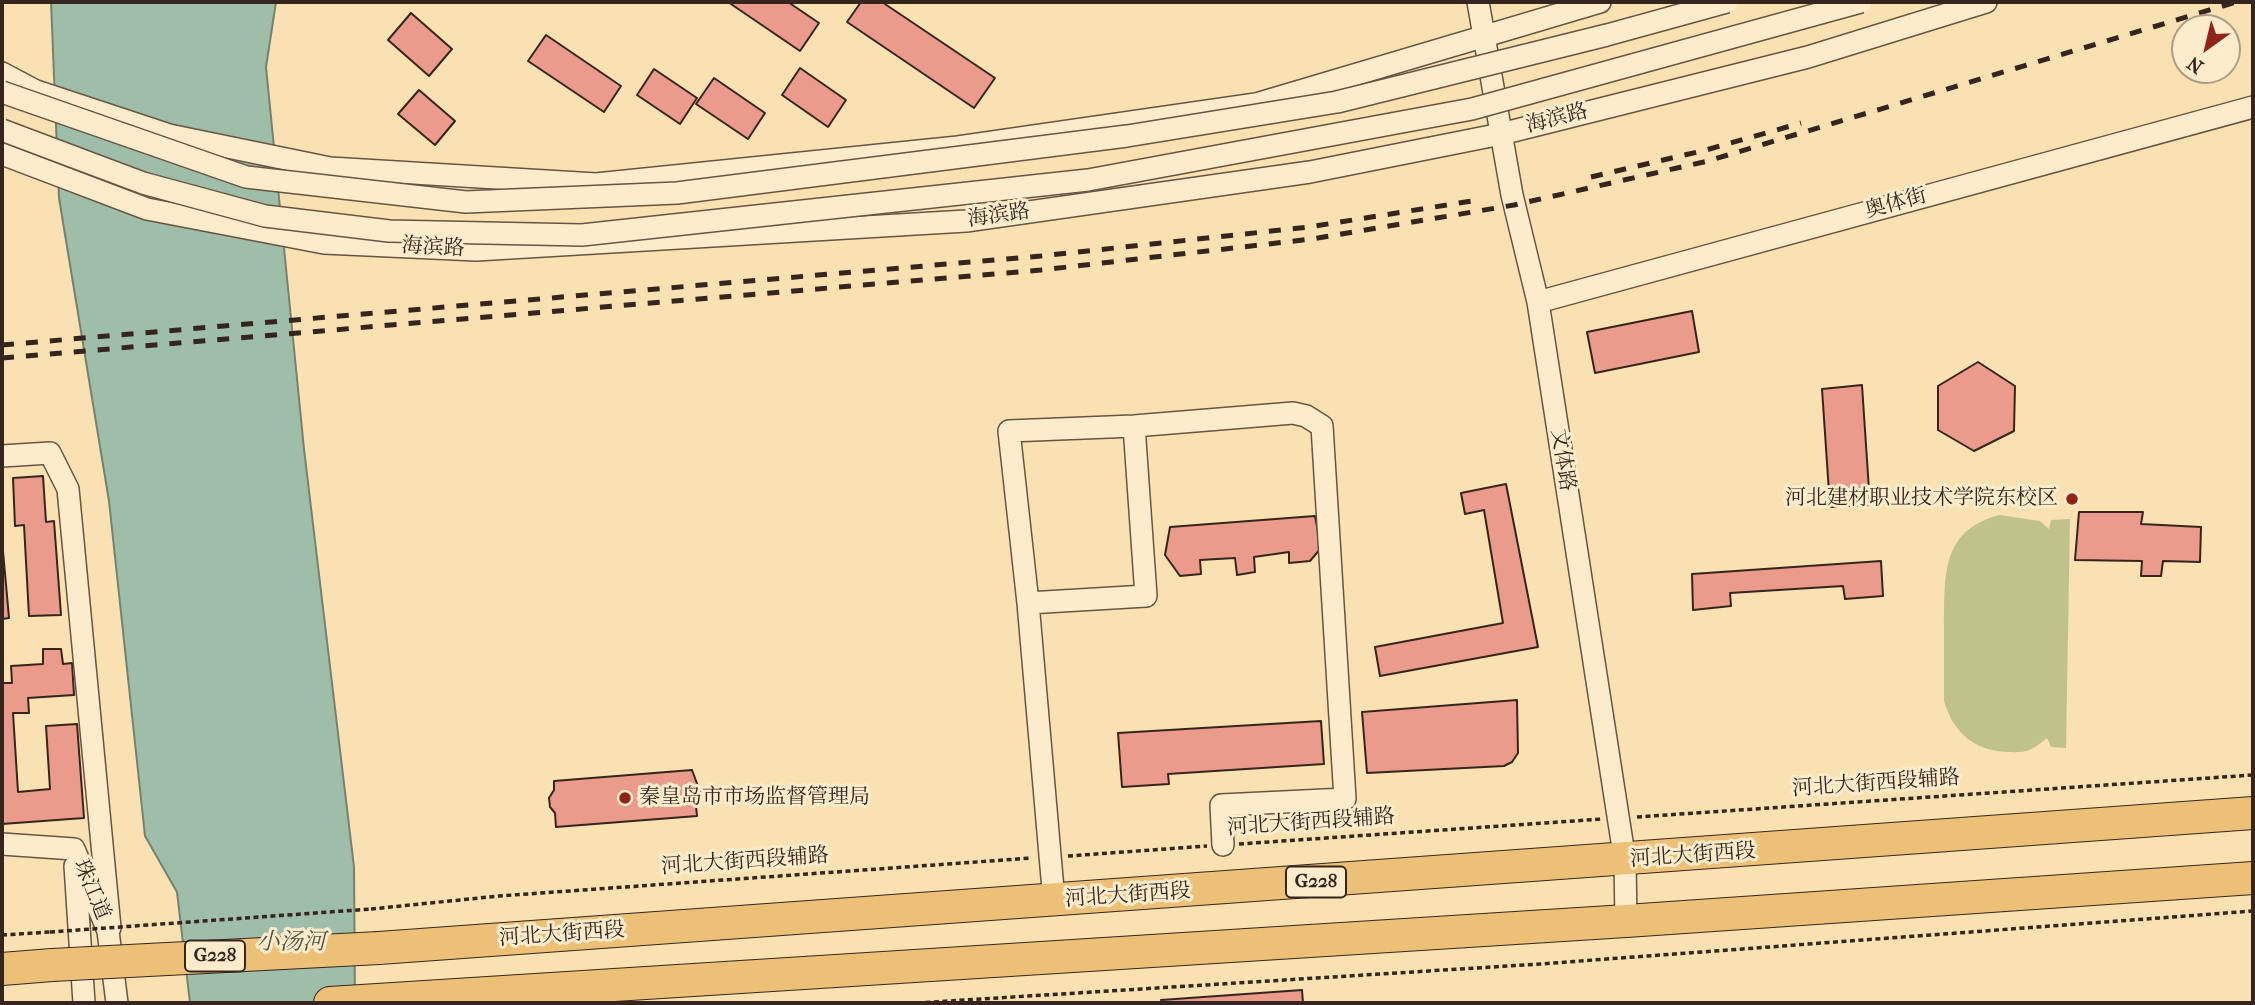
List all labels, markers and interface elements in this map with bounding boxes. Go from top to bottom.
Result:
north arrow [2171,14,2241,84]
text: N [2183,52,2208,78]
street label: 海滨路 [1523,99,1591,139]
street label: 奥体街 [1862,184,1930,224]
street label: 海滨路 [966,199,1032,233]
street label: 海滨路 [401,234,465,262]
street label: 文体路 [1545,427,1579,493]
place label: 河北建材职业技术学院东校区 [1785,486,2058,512]
marker: 河北建材职业技术学院东校区 [2064,491,2080,507]
street label: 河北大街西段辅路 [1791,766,1961,802]
place label: 秦皇岛市市场监督管理局 [639,785,870,811]
marker: 秦皇岛市市场监督管理局 [617,790,633,806]
street label: 河北大街西段辅路 [1226,805,1396,841]
street label: 河北大街西段 [1629,839,1757,873]
street label: 河北大街西段辅路 [660,844,830,880]
street label: 珠江道 [67,856,115,924]
road number: G228 [1286,866,1346,898]
street label: 河北大街西段 [1064,879,1192,913]
street label: 河北大街西段 [498,918,626,952]
water label: 小汤河 [257,929,325,957]
road number: G228 [185,940,245,972]

